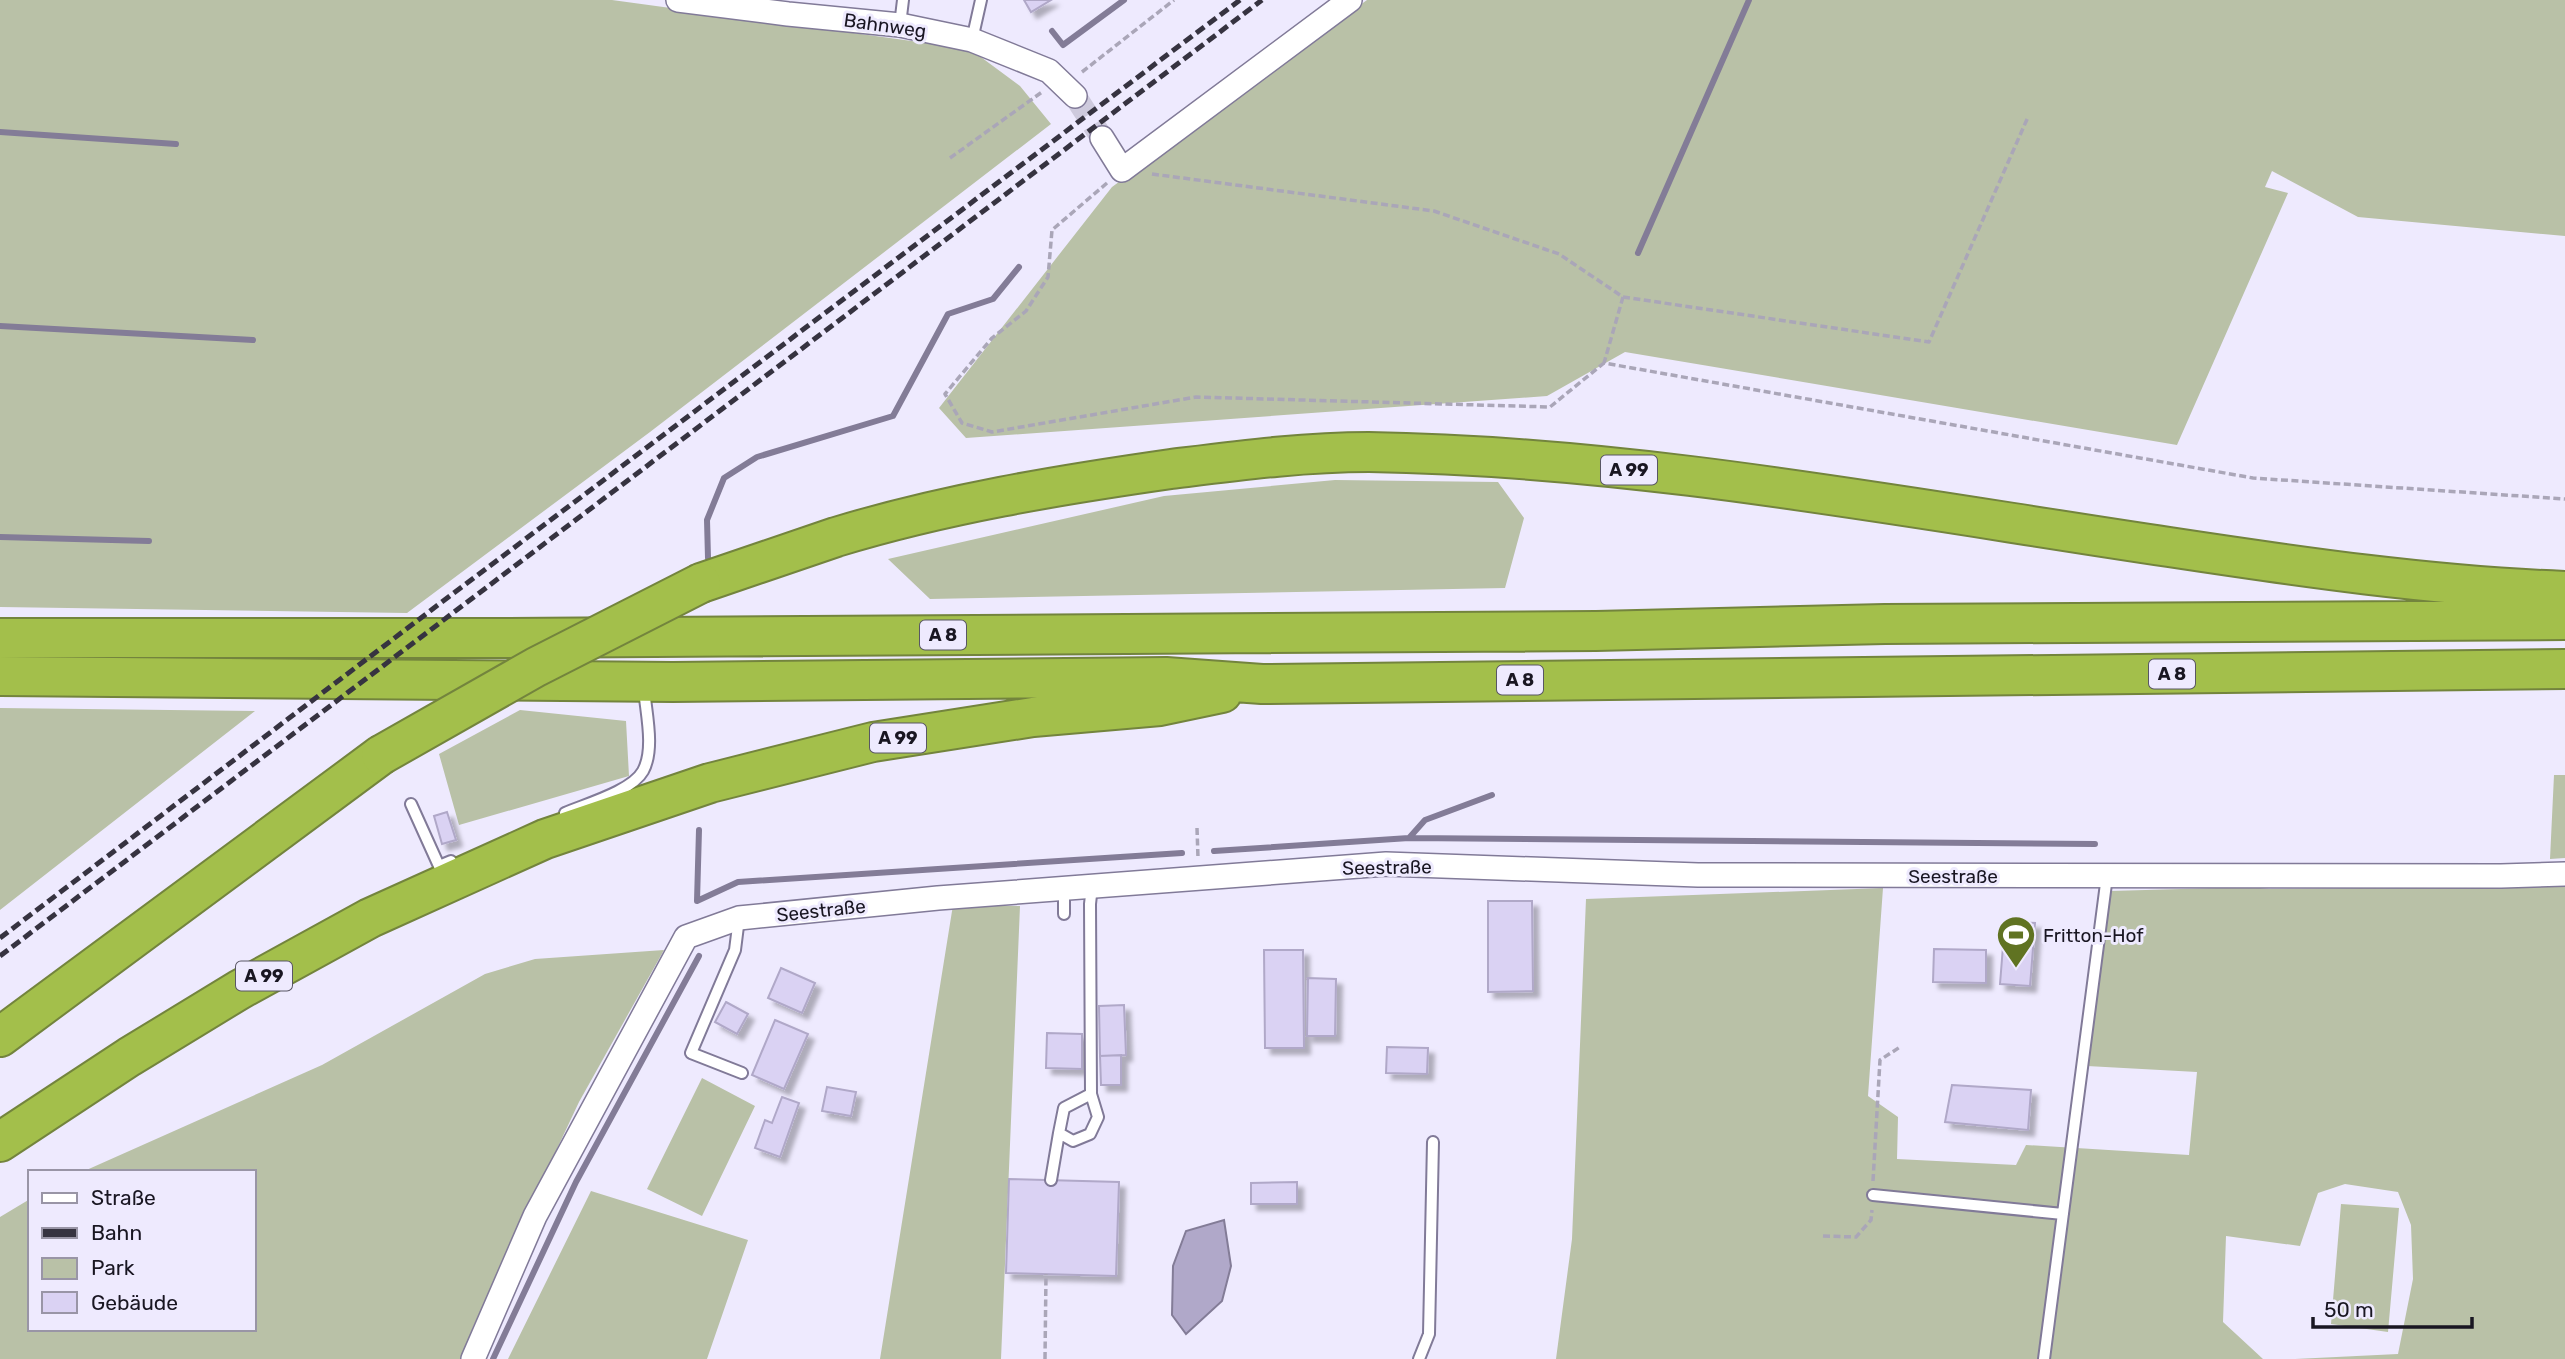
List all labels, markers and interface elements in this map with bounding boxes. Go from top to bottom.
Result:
street label: Bahnweg [842,8,928,43]
road number: A 99 [1601,456,1657,484]
road number: A 8 [920,620,966,650]
road number: A 8 [2149,660,2195,688]
road number: A 8 [1497,666,1543,694]
road number: A 99 [870,724,926,752]
street label: Seestraße [1342,855,1432,880]
street label: Seestraße [1908,865,1998,888]
street label: Seestraße [775,894,867,927]
sports icon: Fritton-Hof [1995,914,2037,969]
place label: Fritton-Hof [2043,924,2144,947]
road number: A 99 [236,961,292,990]
legend [28,1170,256,1331]
text: Straße [91,1185,156,1210]
text: Bahn [91,1220,142,1245]
text: Park [91,1255,135,1280]
scale bar [2313,1286,2472,1330]
text: Gebäude [91,1290,178,1315]
text: 50 m [2324,1297,2374,1322]

